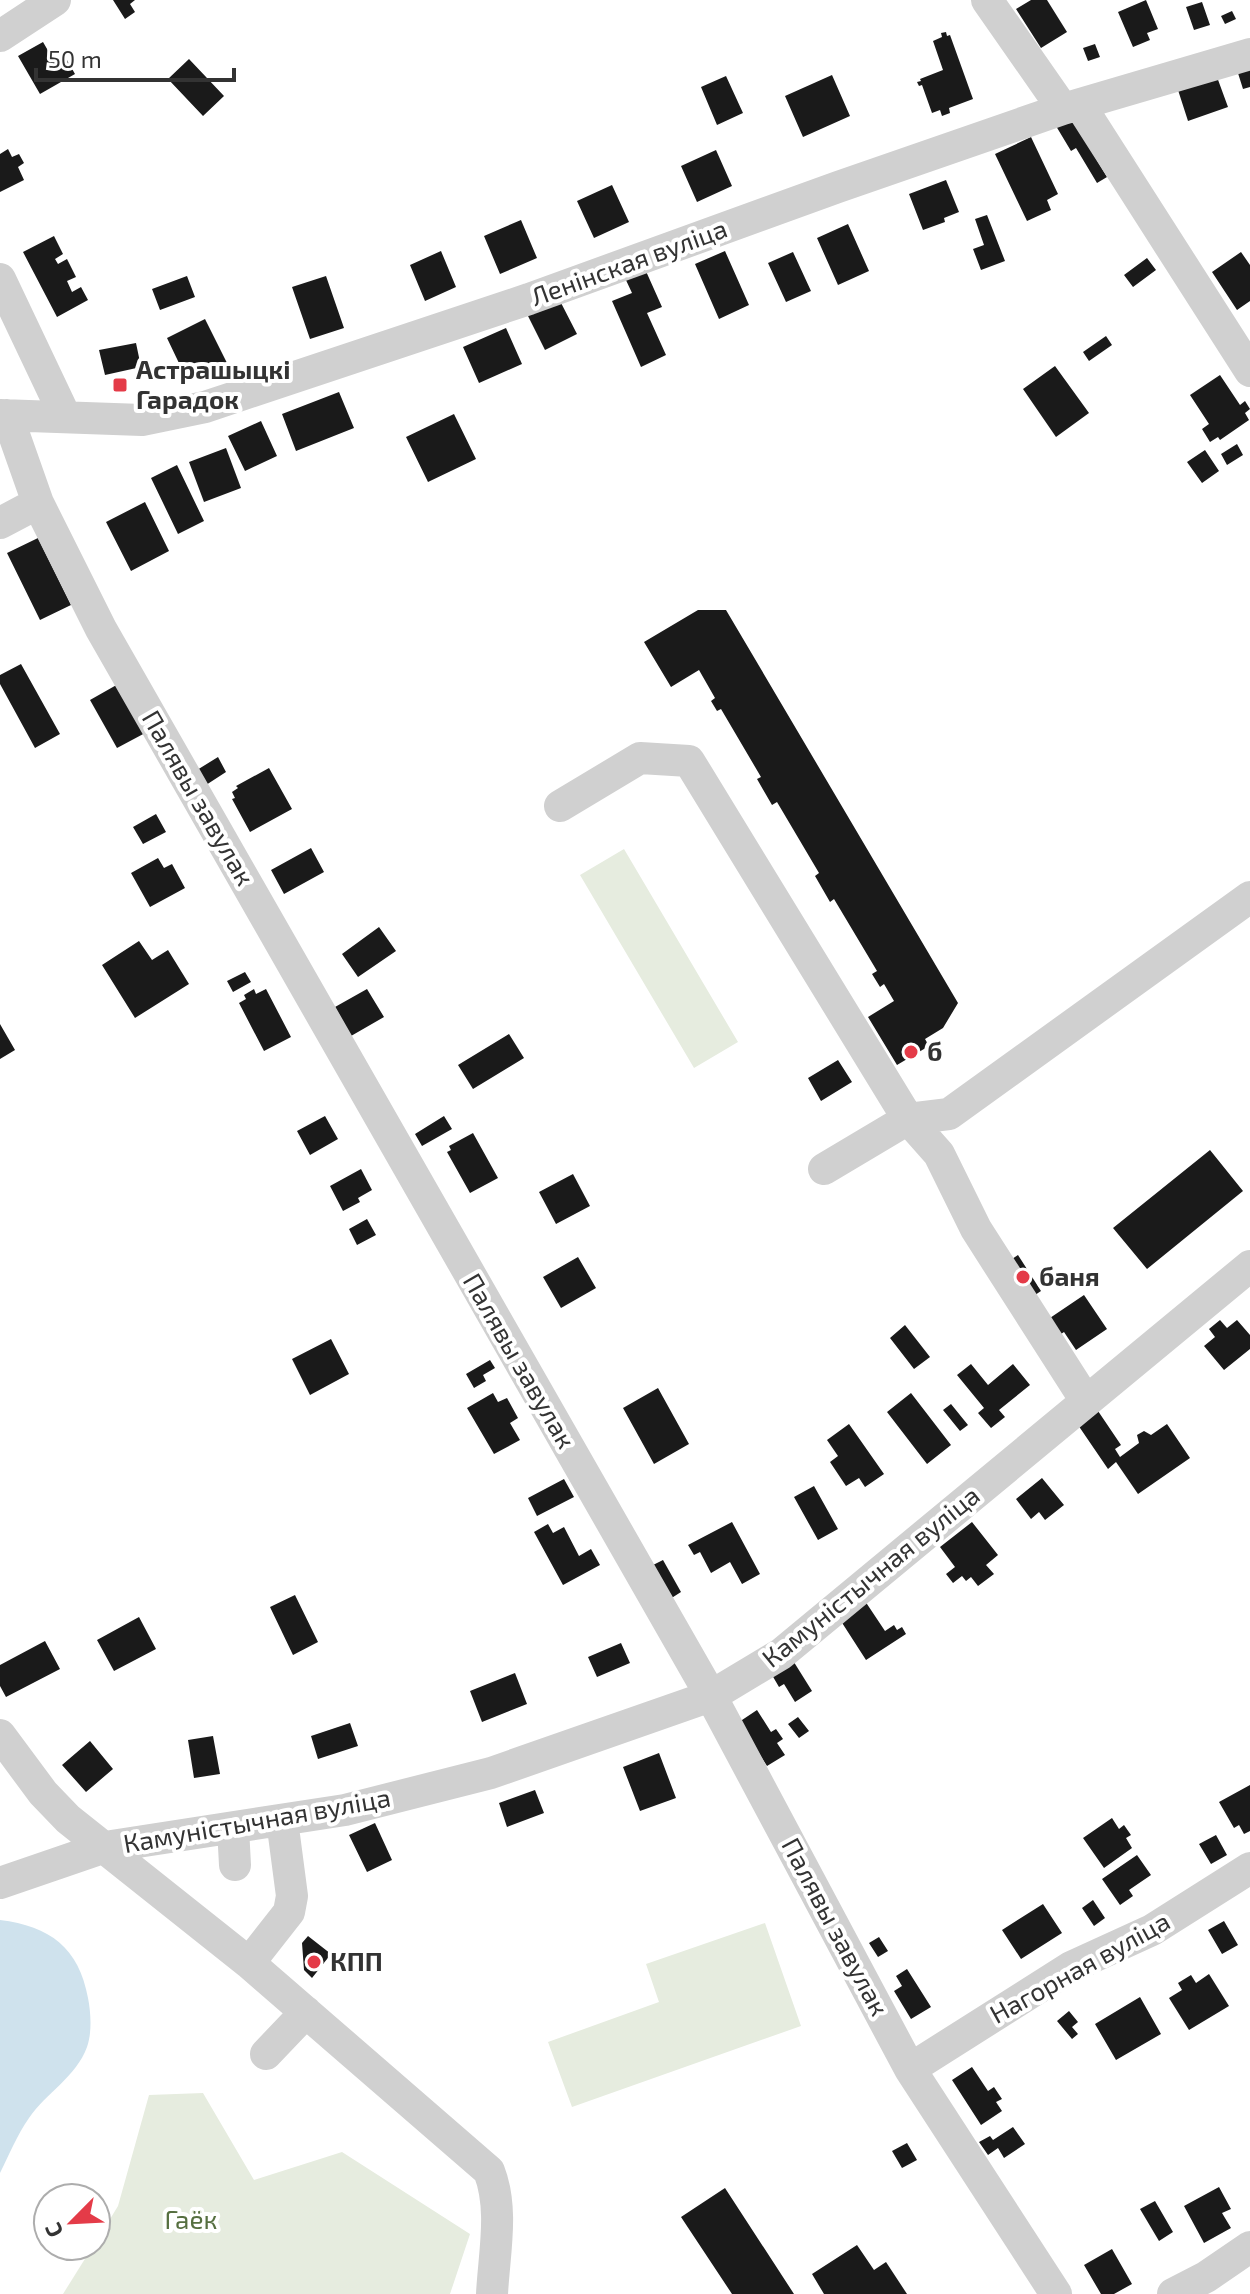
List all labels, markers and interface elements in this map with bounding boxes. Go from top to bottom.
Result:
scale bar [36,32,234,82]
text: 50 m [48,44,102,73]
street label: Ленінская вуліца [526,212,731,312]
place label: Астрашыцкі Гарадок [136,353,291,414]
marker: Астрашыцкі Гарадок [111,376,129,394]
street label: Палявы завулак [136,704,262,891]
place label: б [927,1035,942,1066]
marker: б [902,1043,920,1061]
place label: баня [1039,1260,1100,1291]
street label: Палявы завулак [457,1267,583,1454]
marker: баня [1014,1268,1032,1286]
street label: Камуністычная вуліца [755,1479,986,1674]
street label: Камуністычная вуліца [121,1781,393,1859]
street label: Палявы завулак [776,1832,896,2021]
street label: Нагорная вуліца [984,1904,1175,2030]
place label: КПП [330,1945,383,1976]
marker: КПП [305,1953,323,1971]
north arrow [32,2182,112,2262]
park label: Гаёк [165,2203,217,2234]
text: С [38,2219,67,2242]

